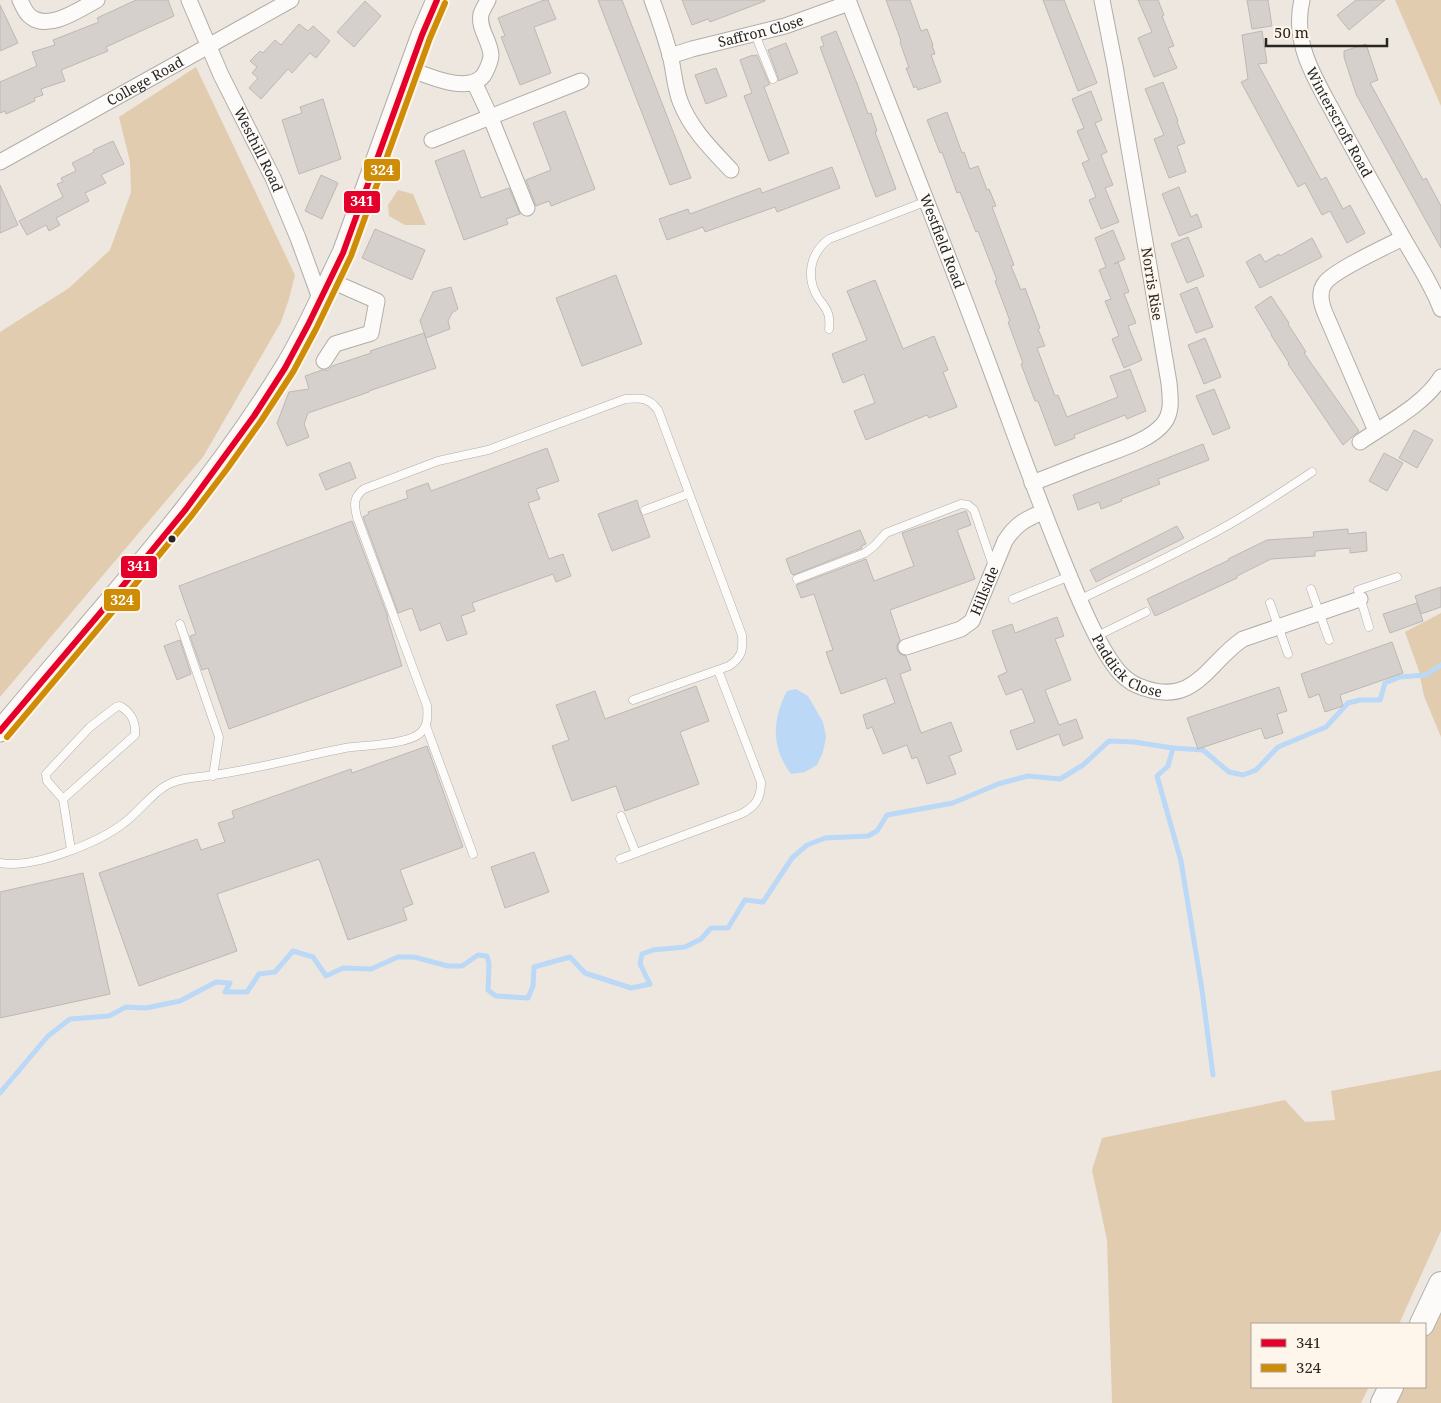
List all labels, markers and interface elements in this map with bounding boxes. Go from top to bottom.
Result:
street label: Saffron Close [716,10,806,51]
scale bar [1266,15,1387,47]
text: 50 m [1274,22,1309,42]
street label: College Road [103,52,187,110]
street label: Winterscroft Road [1302,64,1377,181]
street label: Westhill Road [230,104,288,195]
line badge: 324 [363,158,401,182]
text: 324 [370,160,394,179]
line badge: 341 [343,190,381,214]
text: 341 [350,191,374,210]
street label: Westfield Road [916,191,970,291]
street label: Norris Rise [1137,246,1168,322]
unlabelled marker [167,534,177,544]
line badge: 341 [120,555,158,579]
text: 341 [127,556,151,575]
street label: Hillside [965,563,1002,618]
line badge: 324 [103,588,141,612]
text: 324 [110,590,134,609]
street label: Paddick Close [1088,631,1163,701]
legend [1251,1323,1426,1388]
text: 341 [1296,1332,1321,1352]
text: 324 [1296,1357,1322,1377]

